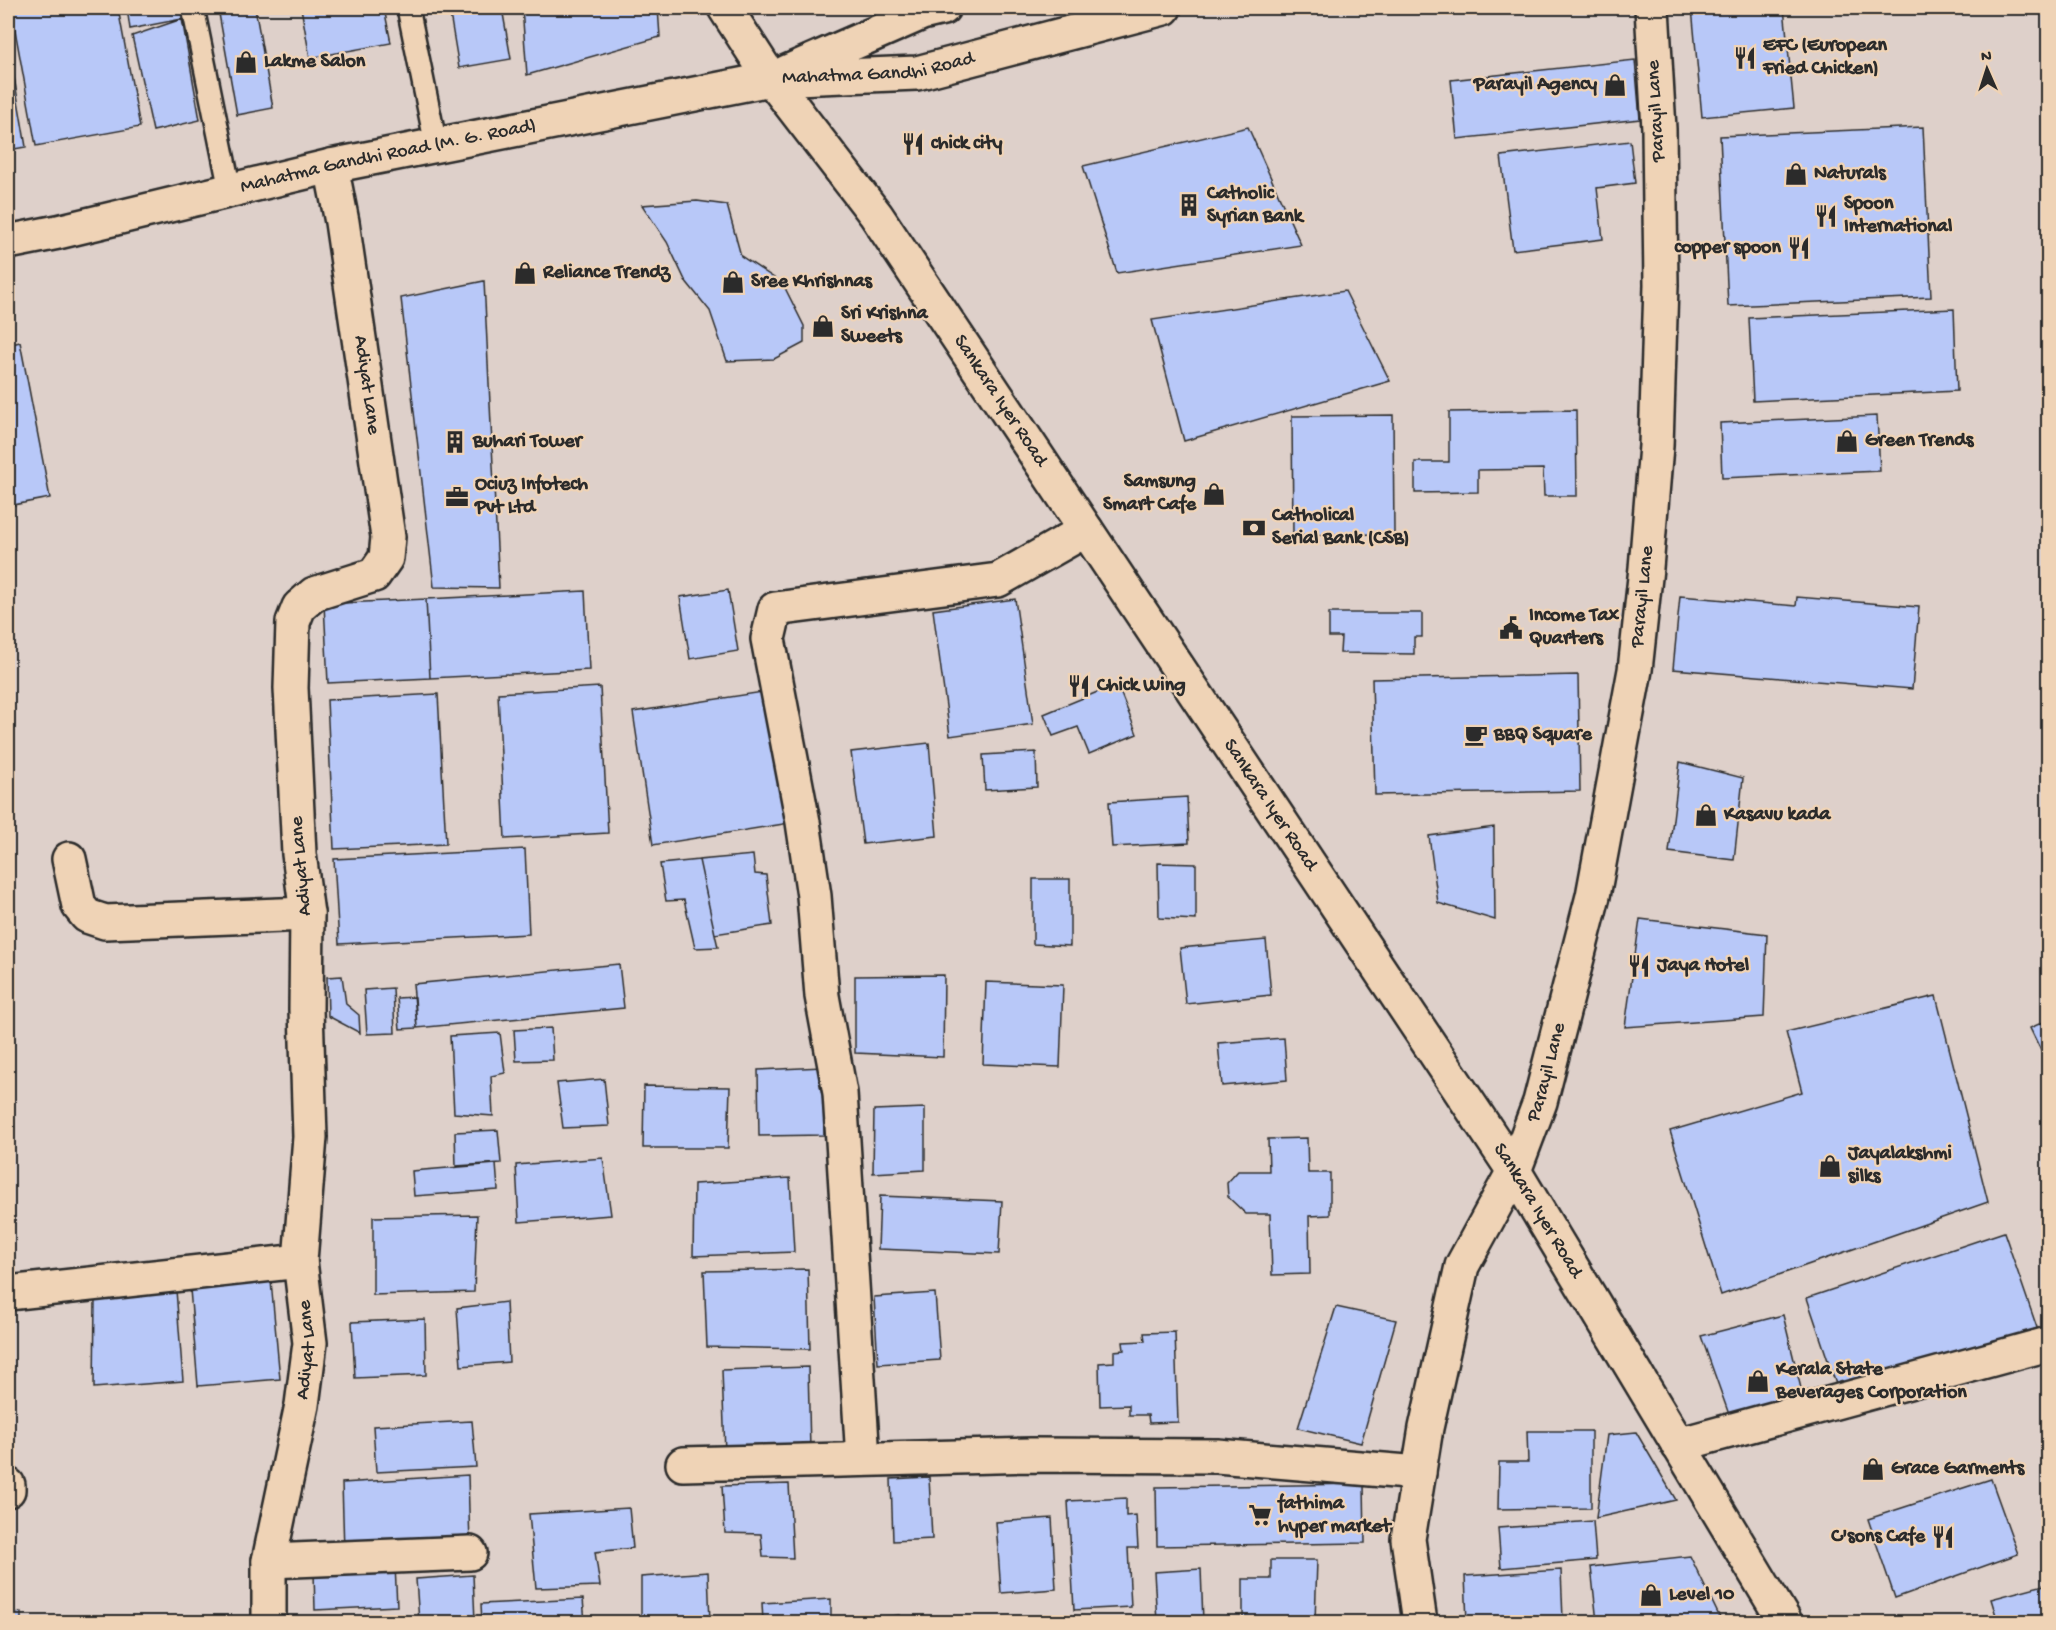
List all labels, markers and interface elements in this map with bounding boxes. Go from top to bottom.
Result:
place label: EFC (European Fried Chicken) [1762,35,1888,81]
north arrow [1957,39,2017,99]
restaurant icon: EFC (European Fried Chicken) [1732,45,1758,71]
street label: Mahatma Gandhi Road [782,46,979,90]
text: N [1981,48,1993,67]
shop icon: Lakme Salon [233,49,259,75]
place label: Lakme Salon [264,51,366,74]
street label: Parayil Lane [1643,59,1671,163]
shop icon: Parayil Agency [1602,72,1628,98]
place label: Parayil Agency [1473,74,1597,97]
street label: Mahatma Gandhi Road (M. G. Road) [238,114,538,199]
restaurant icon: chick city [900,131,926,157]
place label: chick city [931,133,1003,156]
shop icon: Naturals [1783,161,1809,187]
place label: Naturals [1814,163,1887,186]
place label: Catholic Syrian Bank [1206,183,1305,229]
building icon: Catholic Syrian Bank [1176,192,1202,218]
place label: Spoon International [1844,193,1953,239]
restaurant icon: Spoon International [1813,203,1839,229]
restaurant icon: copper spoon [1786,235,1812,261]
place label: copper spoon [1675,237,1781,260]
shop icon: Reliance Trendz [512,260,538,286]
place label: Reliance Trendz [542,262,671,285]
shop icon: Sree Khrishnas [720,269,746,295]
place label: Sree Khrishnas [751,271,874,294]
place label: Sri Krishna Sweets [841,303,928,349]
shop icon: Sri Krishna Sweets [810,313,836,339]
street label: Sankara Iyer Road [948,331,1054,473]
street label: Adiyat Lane [348,334,384,437]
shop icon: Green Trends [1834,428,1860,454]
building icon: Buhari Tower [442,429,468,455]
place label: Green Trends [1865,430,1975,453]
place label: Buhari Tower [472,431,584,454]
place label: Samsung Smart Cafe [1103,471,1197,517]
place label: Ociuz Infotech Pvt Ltd [474,474,588,520]
shop icon: Samsung Smart Cafe [1201,481,1227,507]
office icon: Ociuz Infotech Pvt Ltd [444,484,470,510]
place label: Catholical Serial Bank (CSB) [1271,505,1409,551]
bank icon: Catholical Serial Bank (CSB) [1241,515,1267,541]
street label: Parayil Lane [1626,544,1659,650]
place label: Income Tax Quarters [1529,605,1620,651]
public building icon: Income Tax Quarters [1498,615,1524,641]
restaurant icon: Chick Wing [1066,673,1092,699]
place label: Chick Wing [1096,675,1186,698]
cafe icon: BBQ Square [1463,722,1489,748]
place label: BBQ Square [1493,724,1592,747]
street label: Sankara Iyer Road [1218,735,1323,877]
shop icon: Kasavu kada [1693,802,1719,828]
place label: Kasavu kada [1723,804,1831,827]
street label: Adiyat Lane [286,815,318,917]
restaurant icon: Jaya Hotel [1626,953,1652,979]
place label: Jaya Hotel [1656,955,1750,978]
street label: Parayil Lane [1522,1020,1572,1126]
street label: Sankara Iyer Road [1488,1139,1588,1284]
place label: Jayalakshmi silks [1847,1143,1952,1189]
shop icon: Jayalakshmi silks [1817,1153,1843,1179]
street label: Adiyat Lane [291,1298,322,1401]
place label: Kerala State Beverages Corporation [1775,1359,1967,1405]
shop icon: Kerala State Beverages Corporation [1745,1368,1771,1394]
shop icon: Grace Garments [1860,1456,1886,1482]
place label: Grace Garments [1891,1458,2026,1481]
place label: fathima hyper market [1277,1493,1392,1539]
supermarket icon: fathima hyper market [1247,1502,1273,1528]
restaurant icon: C'sons Cafe [1930,1524,1956,1550]
place label: C'sons Cafe [1830,1526,1926,1549]
shop icon: Level 10 [1638,1582,1664,1608]
place label: Level 10 [1669,1584,1735,1607]

